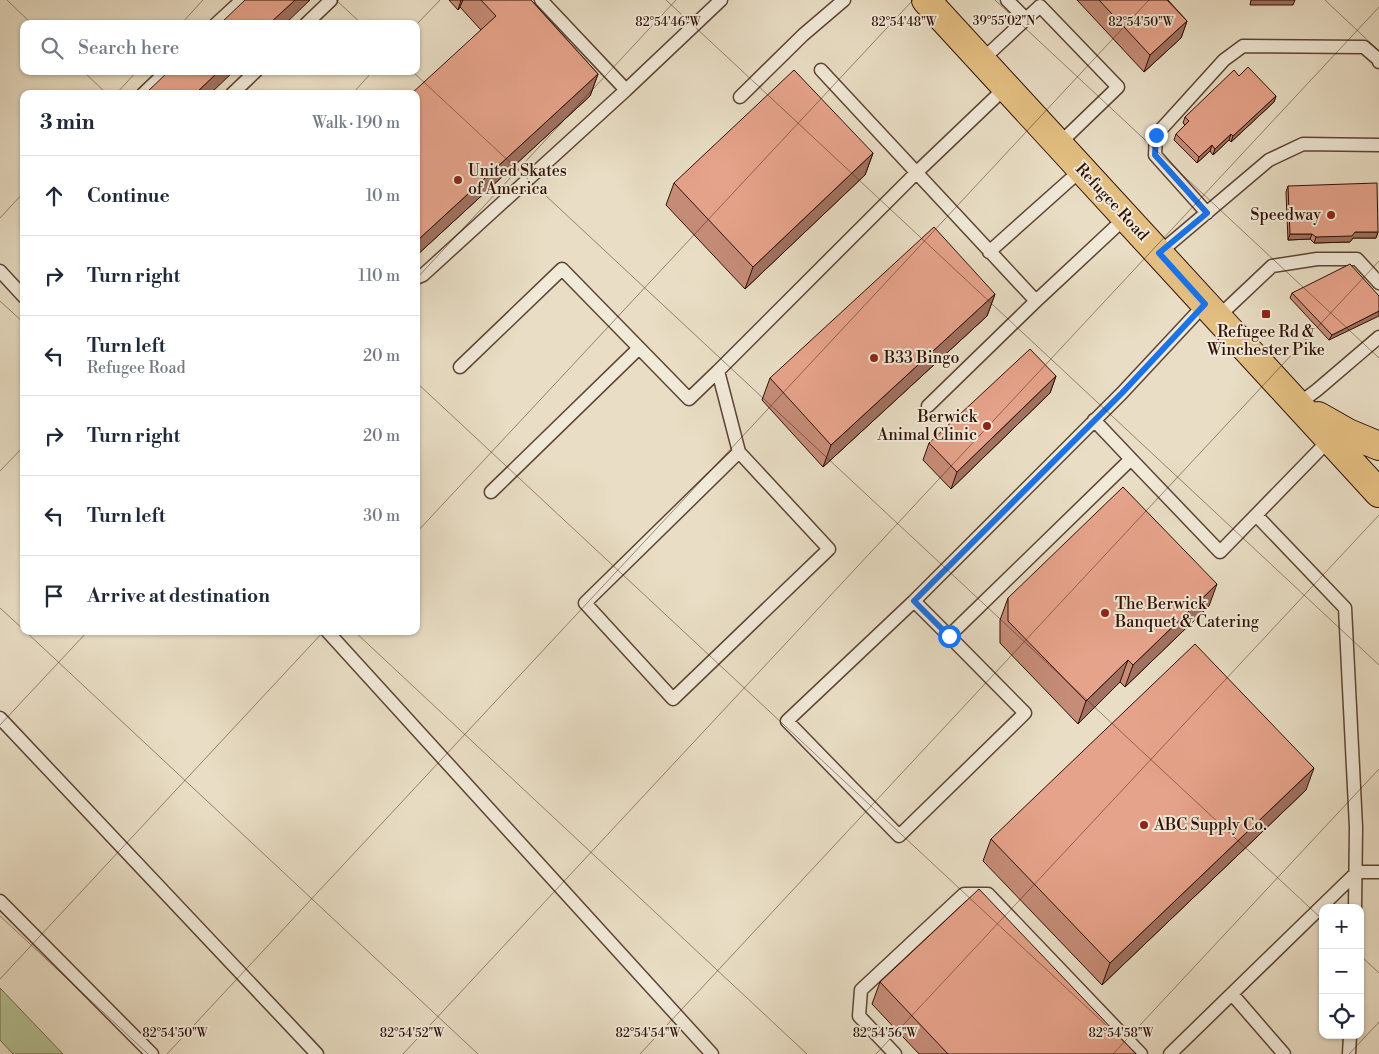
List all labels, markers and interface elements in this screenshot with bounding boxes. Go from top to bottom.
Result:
text: 39°55'02"N [973,14,1035,29]
text: 82°54'46"W [635,15,702,30]
text: 82°54'48"W [871,15,938,30]
text: 82°54'50"W [1108,15,1175,30]
search box [20,20,420,75]
icon: search [38,34,66,62]
text: Search here [78,36,179,60]
text: 3 min [40,110,95,136]
text: Walk · 190 m [312,113,400,133]
route end [1145,124,1168,147]
street label: Refugee Road [1071,159,1153,245]
place label: United Skates of America [468,161,567,199]
marker: United Skates of America [452,174,464,186]
icon: ahead [40,182,68,210]
text: Continue [87,184,170,208]
text: 10 m [366,186,400,206]
place label: Speedway [1250,205,1321,225]
marker: Speedway [1325,209,1337,221]
icon: right [40,262,68,290]
text: Turn right [87,264,180,288]
text: 110 m [358,266,400,286]
marker: Refugee Rd & Winchester Pike [1260,308,1272,320]
place label: Refugee Rd & Winchester Pike [1206,322,1325,360]
text: Turn left [87,334,166,358]
icon: left [40,342,68,370]
text: 20 m [363,346,400,366]
place label: B33 Bingo [883,348,960,368]
marker: B33 Bingo [868,352,880,364]
text: Refugee Road [87,358,186,378]
place label: Berwick Animal Clinic [876,407,979,445]
marker: Berwick Animal Clinic [981,420,993,432]
icon: right [40,422,68,450]
text: Turn right [87,424,180,448]
text: 20 m [363,426,400,446]
icon: left [40,502,68,530]
text: Turn left [87,504,166,528]
text: 30 m [363,506,400,526]
icon: arrive [40,582,68,610]
text: Arrive at destination [87,584,270,608]
place label: The Berwick Banquet & Catering [1114,594,1260,632]
marker: The Berwick Banquet & Catering [1099,607,1111,619]
route start [938,625,961,648]
place label: ABC Supply Co. [1153,815,1267,835]
marker: ABC Supply Co. [1138,819,1150,831]
map controls [1319,904,1364,1039]
button: + [1319,904,1364,949]
button: − [1319,949,1364,994]
button: locate [1319,994,1364,1039]
text: 82°54'50"W [142,1026,209,1041]
text: 82°54'52"W [380,1026,445,1041]
text: 82°54'54"W [616,1026,682,1041]
text: 82°54'56"W [853,1026,918,1041]
text: 82°54'58"W [1089,1026,1155,1041]

